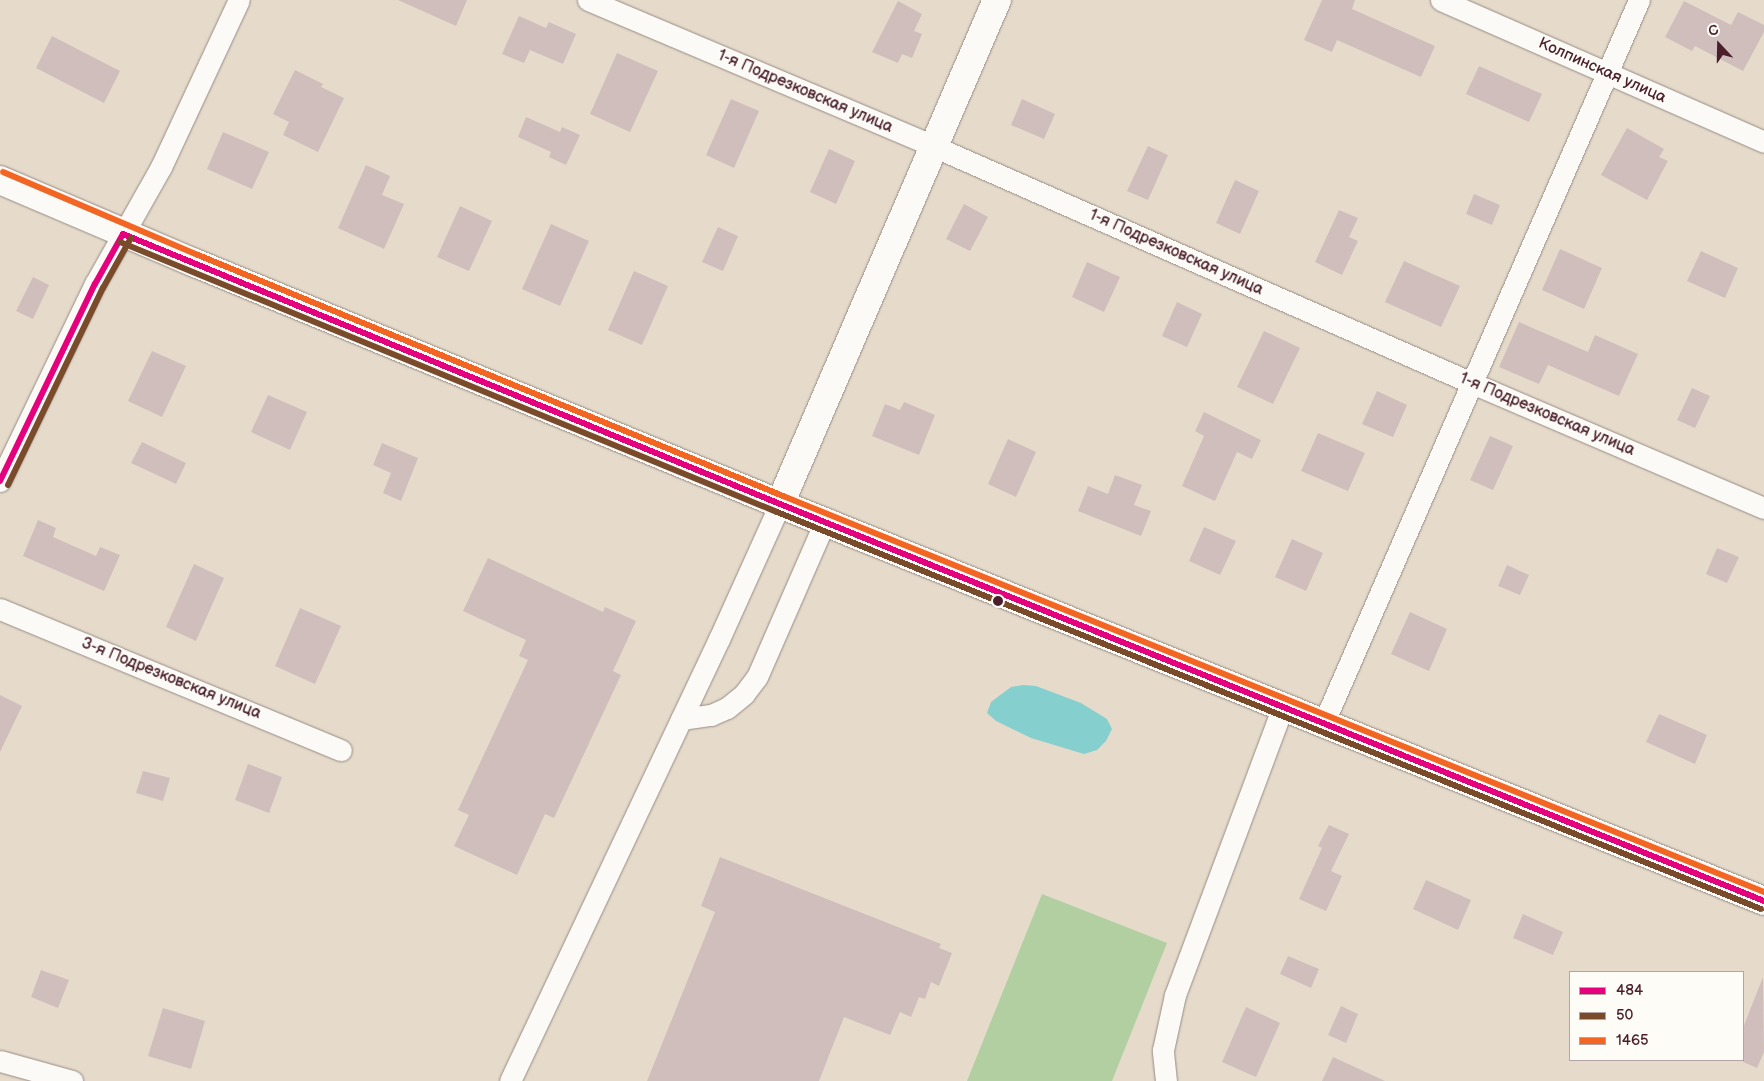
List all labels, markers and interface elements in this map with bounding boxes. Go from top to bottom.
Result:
north arrow [1694,20,1744,70]
text: С [1706,21,1721,40]
street label: Колпинская улица [1535,34,1669,108]
street label: 1-я Подрезковская улица [715,46,895,138]
street label: 1-я Подрезковская улица [1086,206,1266,300]
street label: 1-я Подрезковская улица [1457,369,1637,461]
unlabelled marker [993,596,1003,606]
street label: 3-я Подрезковская улица [78,634,264,724]
legend [1569,971,1744,1061]
text: 484 [1616,981,1643,1000]
text: 50 [1616,1006,1633,1025]
text: 1465 [1616,1031,1649,1050]

